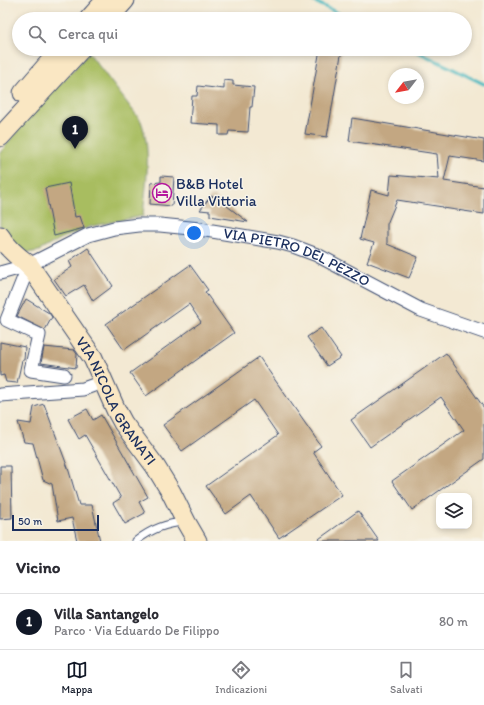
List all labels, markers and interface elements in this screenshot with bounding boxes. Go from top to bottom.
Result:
search box [12,12,472,56]
icon: search [26,23,48,45]
text: Cerca qui [58,25,118,43]
north arrow [388,68,424,104]
pin: 1 [62,116,88,149]
place label: B&B Hotel Villa Vittoria [176,175,257,210]
hotel icon: B&B Hotel Villa Vittoria [151,182,173,204]
your location [184,223,204,243]
street label: VIA PIETRO DEL PEZZO [222,224,373,291]
street label: VIA NICOLA GRANATI [72,333,160,468]
map controls [436,493,472,529]
button: layers [436,493,472,529]
scale bar [12,513,99,532]
text: 50 m [18,515,42,528]
text: Vicino [16,557,60,577]
text: Villa Santangelo [54,605,159,623]
text: 1 [26,614,32,629]
text: 80 m [439,614,468,629]
text: Parco · Via Eduardo De Filippo [54,623,219,638]
tab: Mappa [61,659,92,696]
tab: Indicazioni [215,659,267,696]
tab: Salvati [390,659,423,696]

